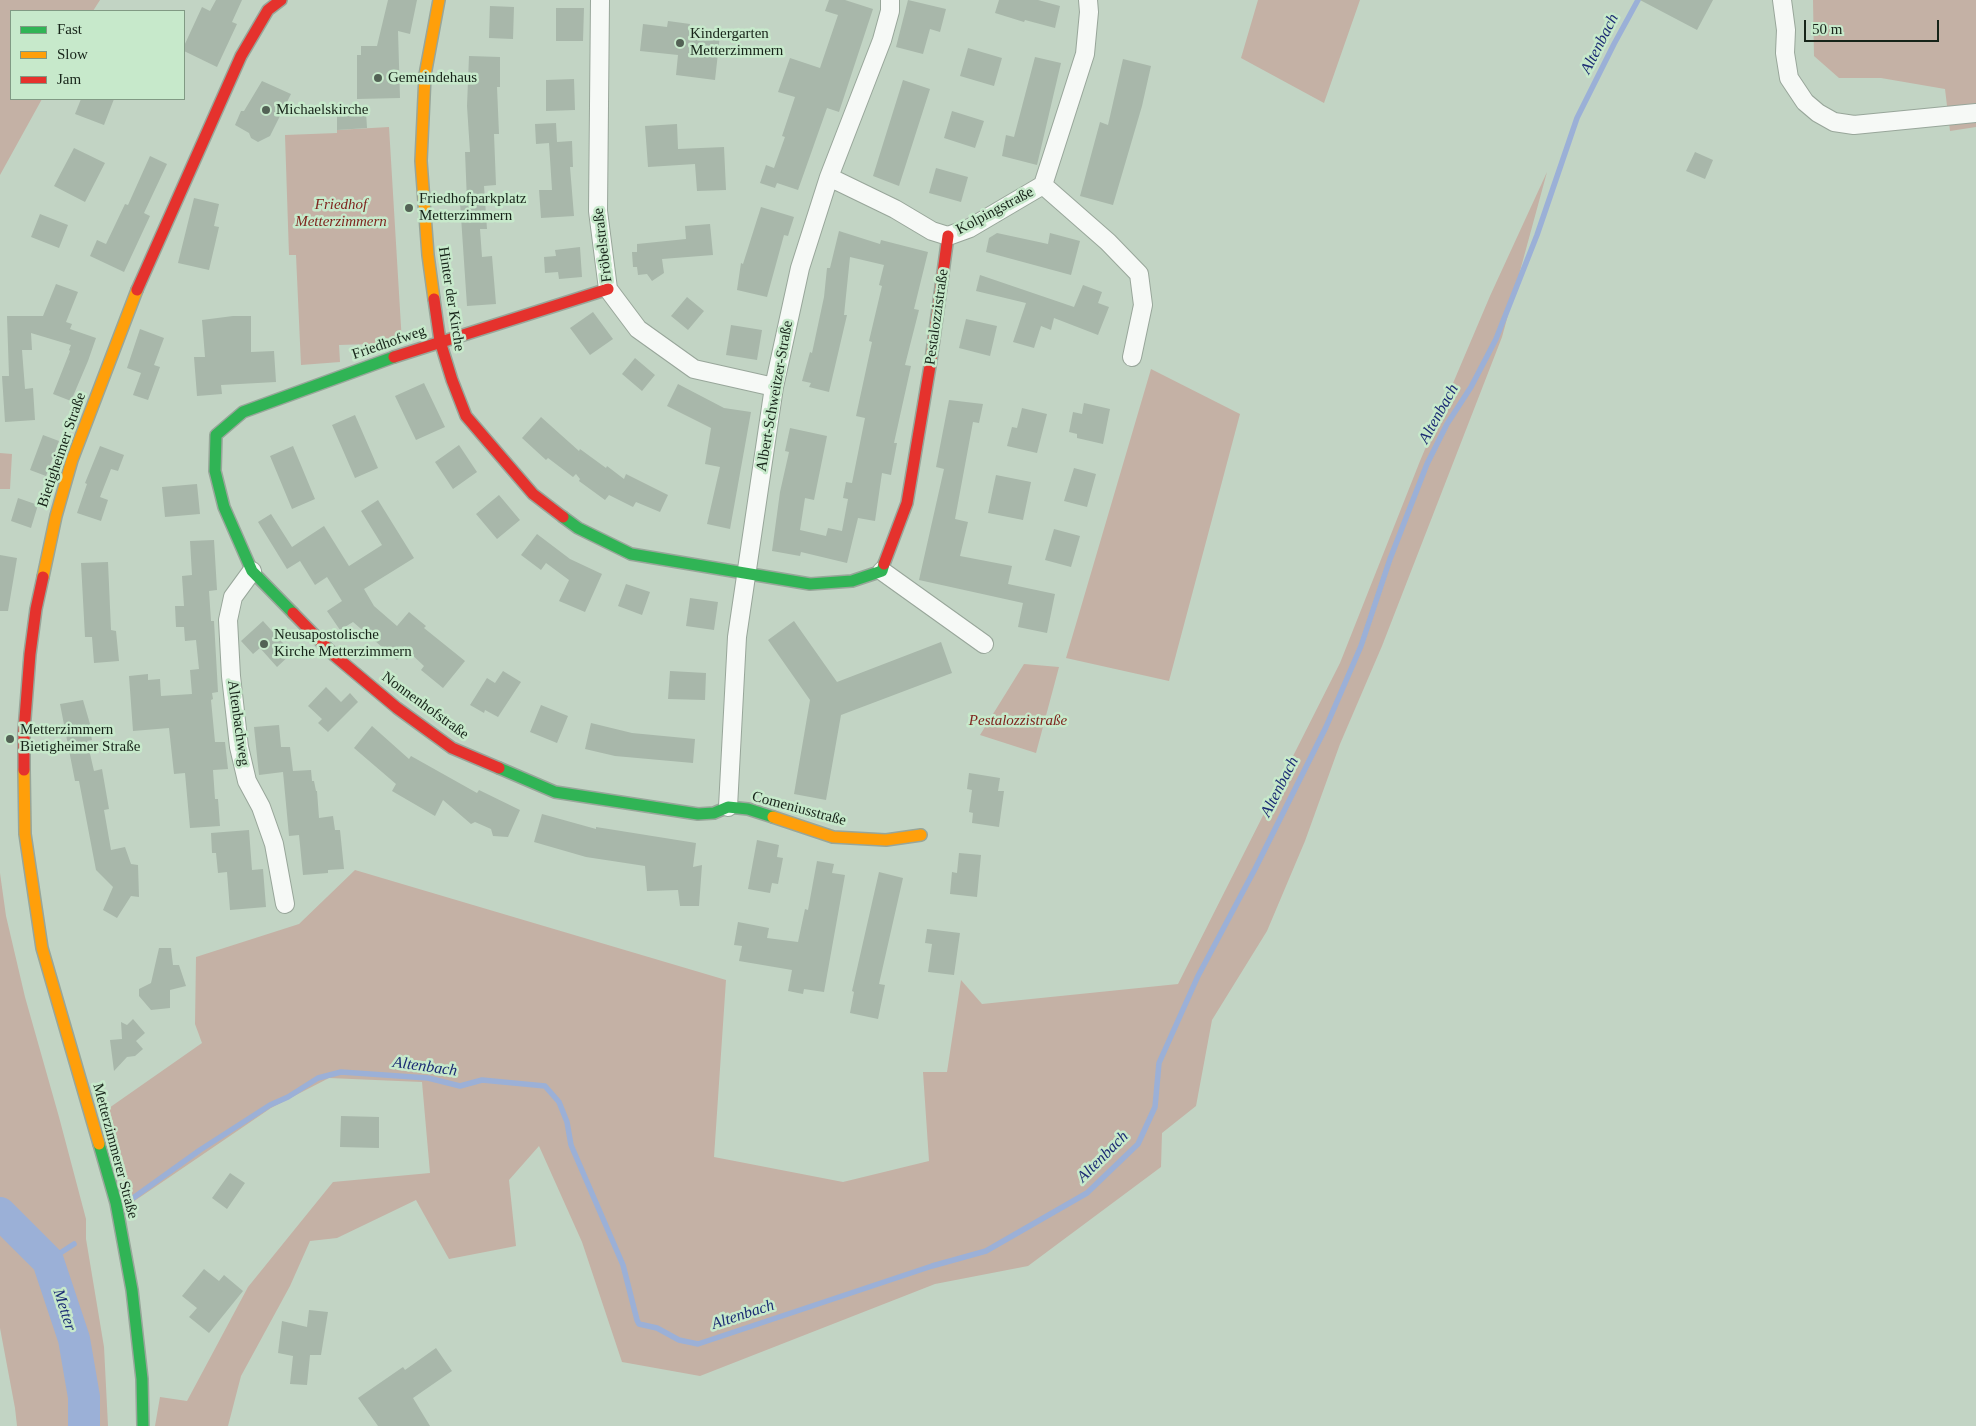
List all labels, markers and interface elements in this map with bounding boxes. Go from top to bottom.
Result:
legend [10,10,185,100]
scale bar [1806,10,1941,42]
water label: Altenbach [1577,11,1623,77]
text: Fast [57,21,82,37]
text: 50 m [1812,21,1842,37]
place label: Kindergarten Metterzimmern [690,25,783,60]
marker: Kindergarten Metterzimmern [674,37,686,49]
text: Slow [57,46,88,62]
place label: Gemeindehaus [388,69,477,87]
text: Jam [57,71,81,87]
marker: Gemeindehaus [372,72,384,84]
place label: Michaelskirche [276,101,368,119]
marker: Michaelskirche [260,104,272,116]
street label: Kolpingstraße [953,183,1037,239]
place label: Friedhofparkplatz Metterzimmern [419,190,526,225]
park label: Friedhof Metterzimmern [295,196,387,231]
marker: Friedhofparkplatz Metterzimmern [403,202,415,214]
street label: Fröbelstraße [589,207,617,283]
street label: Hinter der Kirche [434,245,468,353]
street label: Pestalozzistraße [921,268,953,366]
street label: Albert-Schweitzer-Straße [753,319,797,473]
street label: Friedhofweg [350,322,428,364]
water label: Altenbach [1415,381,1463,447]
street label: Bietigheimer Straße [34,390,90,510]
place label: Neusapostolische Kirche Metterzimmern [274,626,412,661]
marker: Neusapostolische Kirche Metterzimmern [258,638,270,650]
street label: Nonnenhofstraße [378,668,472,744]
street label: Altenbachweg [223,679,253,767]
park label: Pestalozzistraße [969,712,1067,730]
place label: Metterzimmern Bietigheimer Straße [20,721,140,756]
marker: Metterzimmern Bietigheimer Straße [4,733,16,745]
water label: Altenbach [1257,754,1303,820]
street label: Comeniusstraße [750,788,848,830]
water label: Altenbach [392,1053,458,1081]
street label: Metterzimmerer Straße [88,1081,142,1221]
water label: Altenbach [1073,1127,1133,1187]
water label: Metter [48,1287,80,1333]
water label: Altenbach [709,1296,777,1334]

